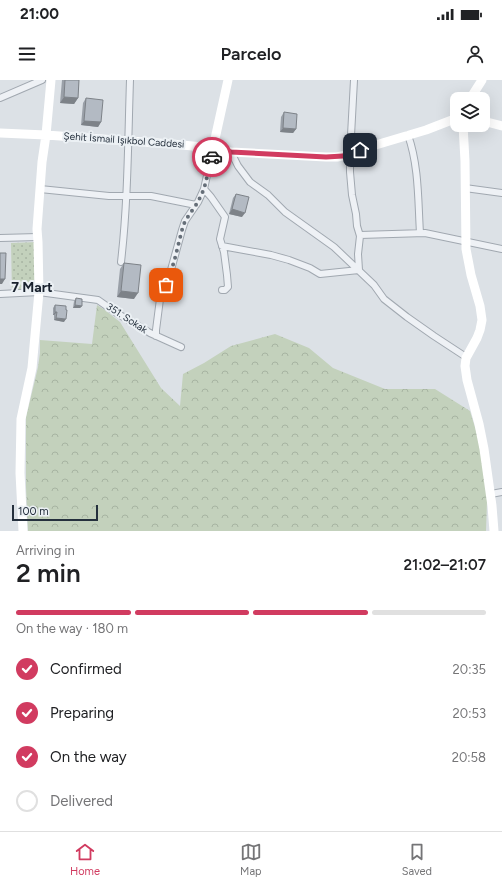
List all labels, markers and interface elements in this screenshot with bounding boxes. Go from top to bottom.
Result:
text: 21:00 [20,5,59,23]
icon: menu [16,43,38,65]
text: Parcelo [221,43,281,65]
icon: person [464,43,486,65]
map controls [450,92,490,132]
button: layers [450,92,490,132]
street label: Şehit İsmail Işıkbol Caddesi [63,129,185,151]
pin [343,133,377,167]
courier [192,137,232,177]
icon: home [349,139,371,161]
icon: car [201,146,223,168]
pin [149,268,183,302]
icon: bag [155,274,177,296]
district label: 7 Mart [11,279,53,296]
street label: 351. Sokak [104,300,150,336]
scale bar [12,503,98,522]
text: 100 m [18,505,49,518]
text: Arriving in [16,543,75,558]
text: 21:02–21:07 [403,556,486,574]
text: 2 min [16,557,81,589]
text: On the way · 180 m [16,621,128,636]
icon: check [16,658,38,680]
text: Confirmed [50,660,122,678]
text: 20:35 [453,662,486,677]
icon: check [16,702,38,724]
text: Preparing [50,704,114,722]
text: 20:53 [453,706,486,721]
icon: check [16,746,38,768]
text: On the way [50,748,127,766]
text: 20:58 [452,750,486,765]
text: Delivered [50,792,113,810]
tab: Home [70,841,100,878]
tab: Map [240,841,262,878]
tab: Saved [402,841,432,878]

